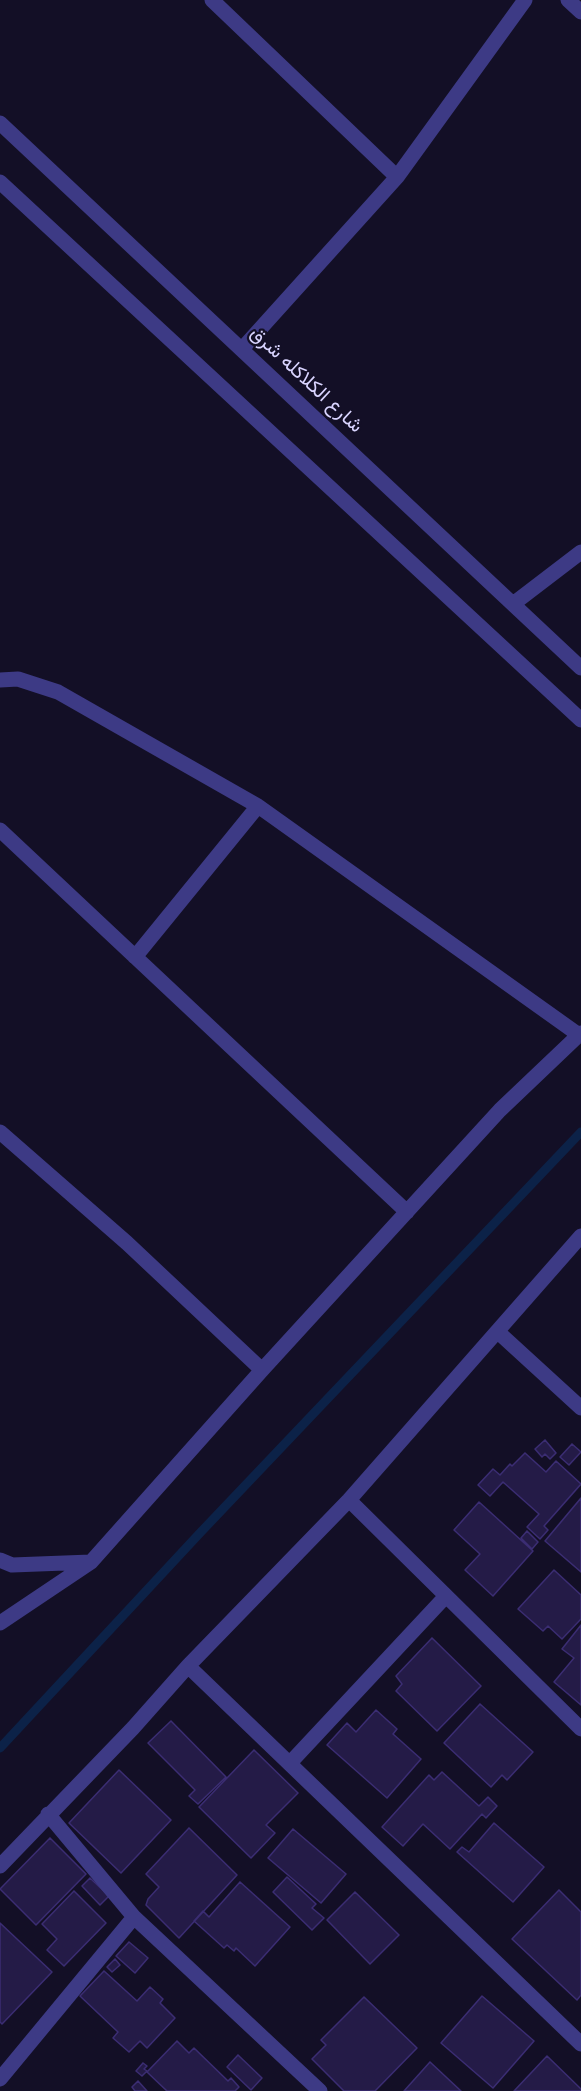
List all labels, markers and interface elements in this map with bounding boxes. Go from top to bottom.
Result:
street label: شارع الكلاكله شرق [245,322,367,438]

